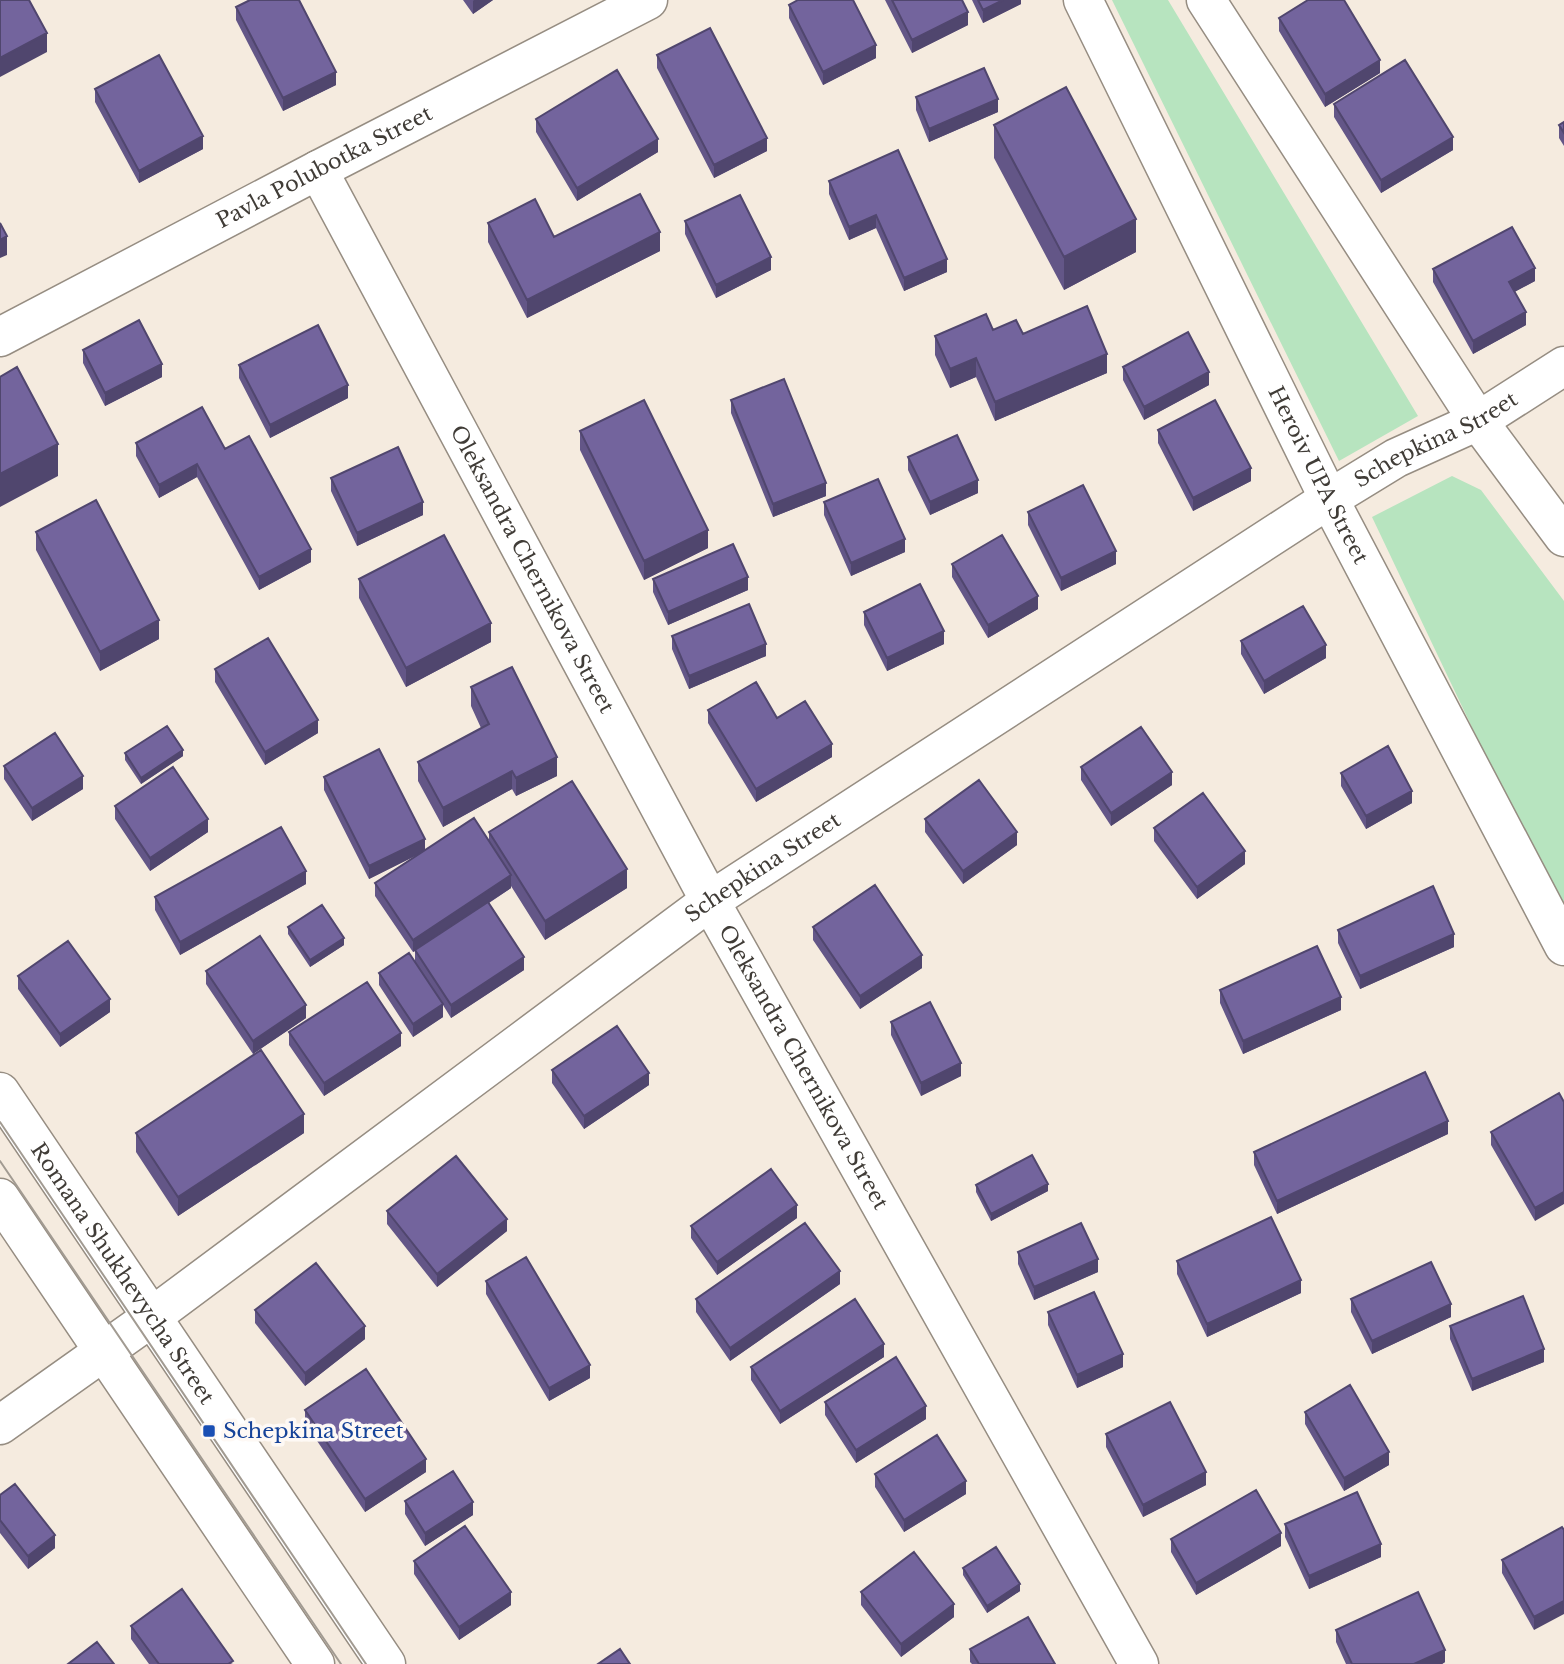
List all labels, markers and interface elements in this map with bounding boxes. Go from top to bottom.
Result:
street label: Pavla Polubotka Street [212,100,437,234]
street label: Heroiv UPA Street [1262,382,1374,568]
street label: Schepkina Street [1350,386,1522,493]
street label: Oleksandra Chernikova Street [444,421,620,718]
street label: Schepkina Street [680,807,845,928]
street label: Oleksandra Chernikova Street [713,920,894,1214]
street label: Romana Shukhevycha Street [25,1138,220,1409]
place label: Schepkina Street [223,1418,404,1444]
marker: Schepkina Street [201,1423,217,1439]

